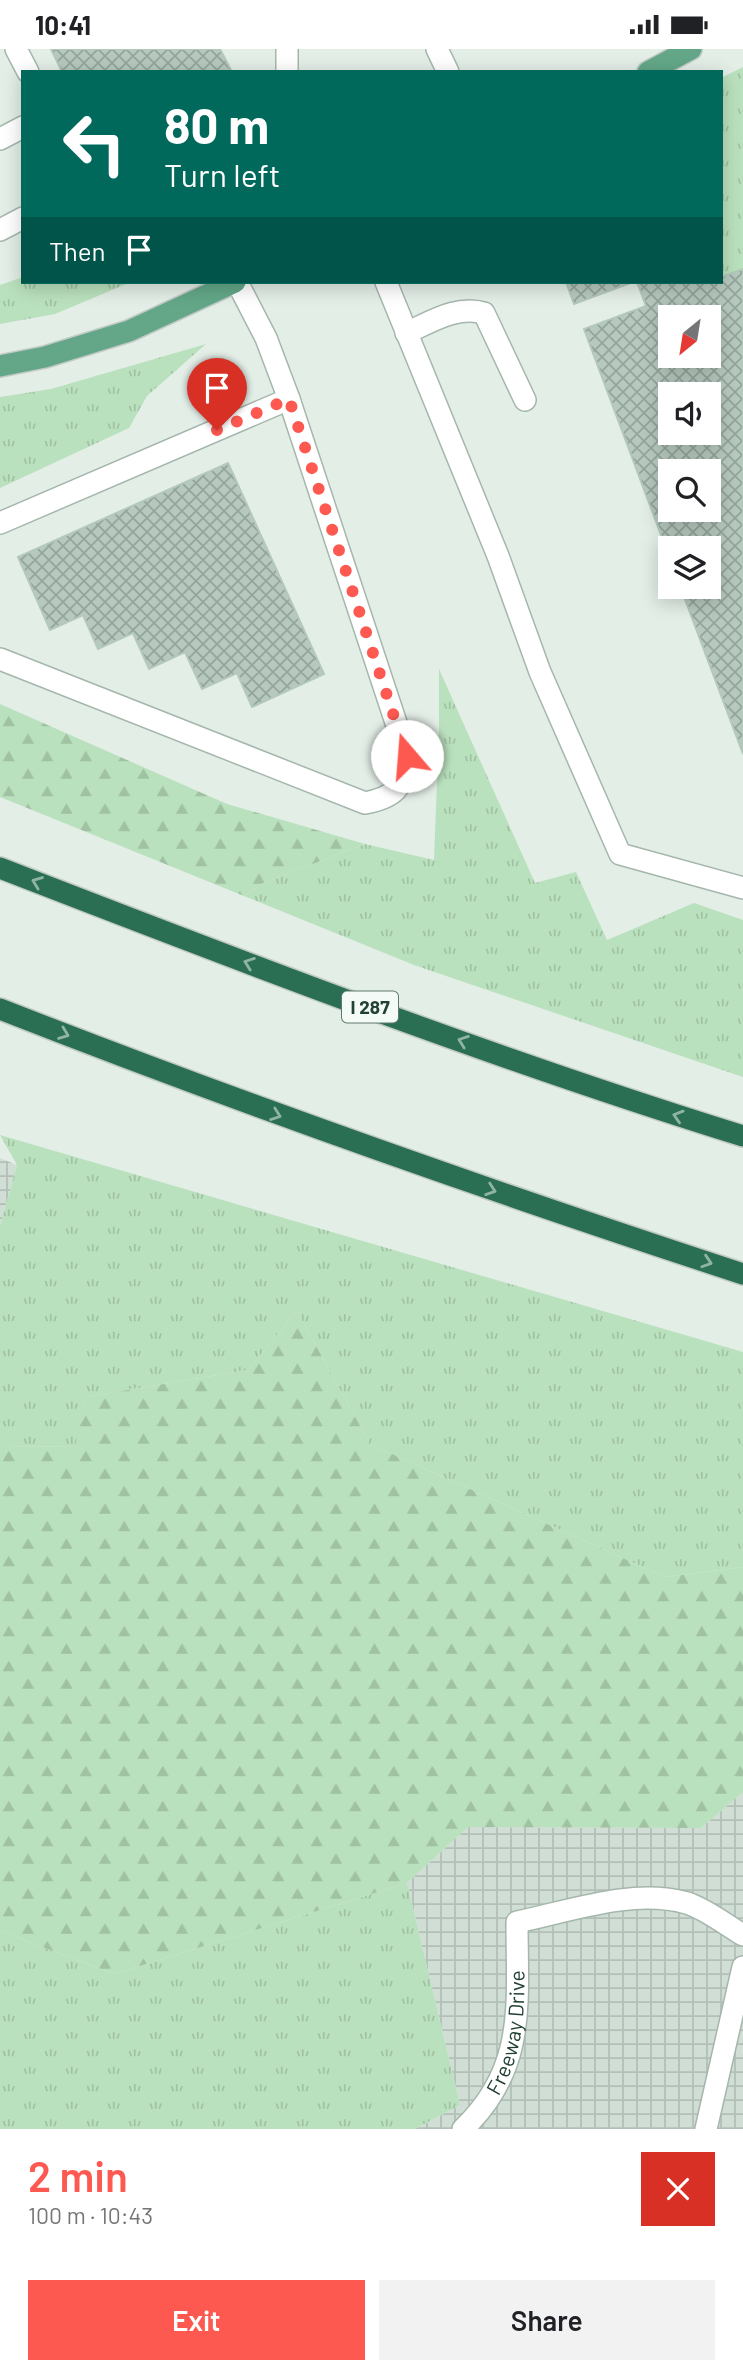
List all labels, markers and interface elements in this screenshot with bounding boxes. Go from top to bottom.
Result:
text: 10:41 [35,9,91,40]
text: 80 m [164,95,269,154]
icon: left [49,98,140,189]
text: Turn left [164,155,281,193]
icon: arrive [120,231,158,269]
text: Then [49,235,106,266]
north arrow [658,305,721,367]
map controls [658,305,721,599]
pin [187,358,247,430]
icon: arrive [198,369,236,407]
button: sound [658,382,721,445]
button: search [658,459,721,522]
button: layers [658,536,721,599]
position arrow [370,719,444,793]
one-way arrow [31,877,43,891]
one-way arrow [244,958,256,972]
road number: I 287 [342,991,398,1023]
one-way arrow [57,1026,69,1040]
one-way arrow [457,1036,469,1050]
one-way arrow [270,1106,282,1120]
one-way arrow [672,1110,684,1124]
one-way arrow [484,1182,496,1196]
one-way arrow [700,1254,712,1268]
street label: Freeway Drive [480,1970,529,2099]
text: 2 min [28,2150,128,2200]
button: close [641,2152,715,2226]
text: 100 m · 10:43 [28,2201,153,2229]
button: Exit [28,2280,365,2360]
button: Share [379,2280,715,2360]

